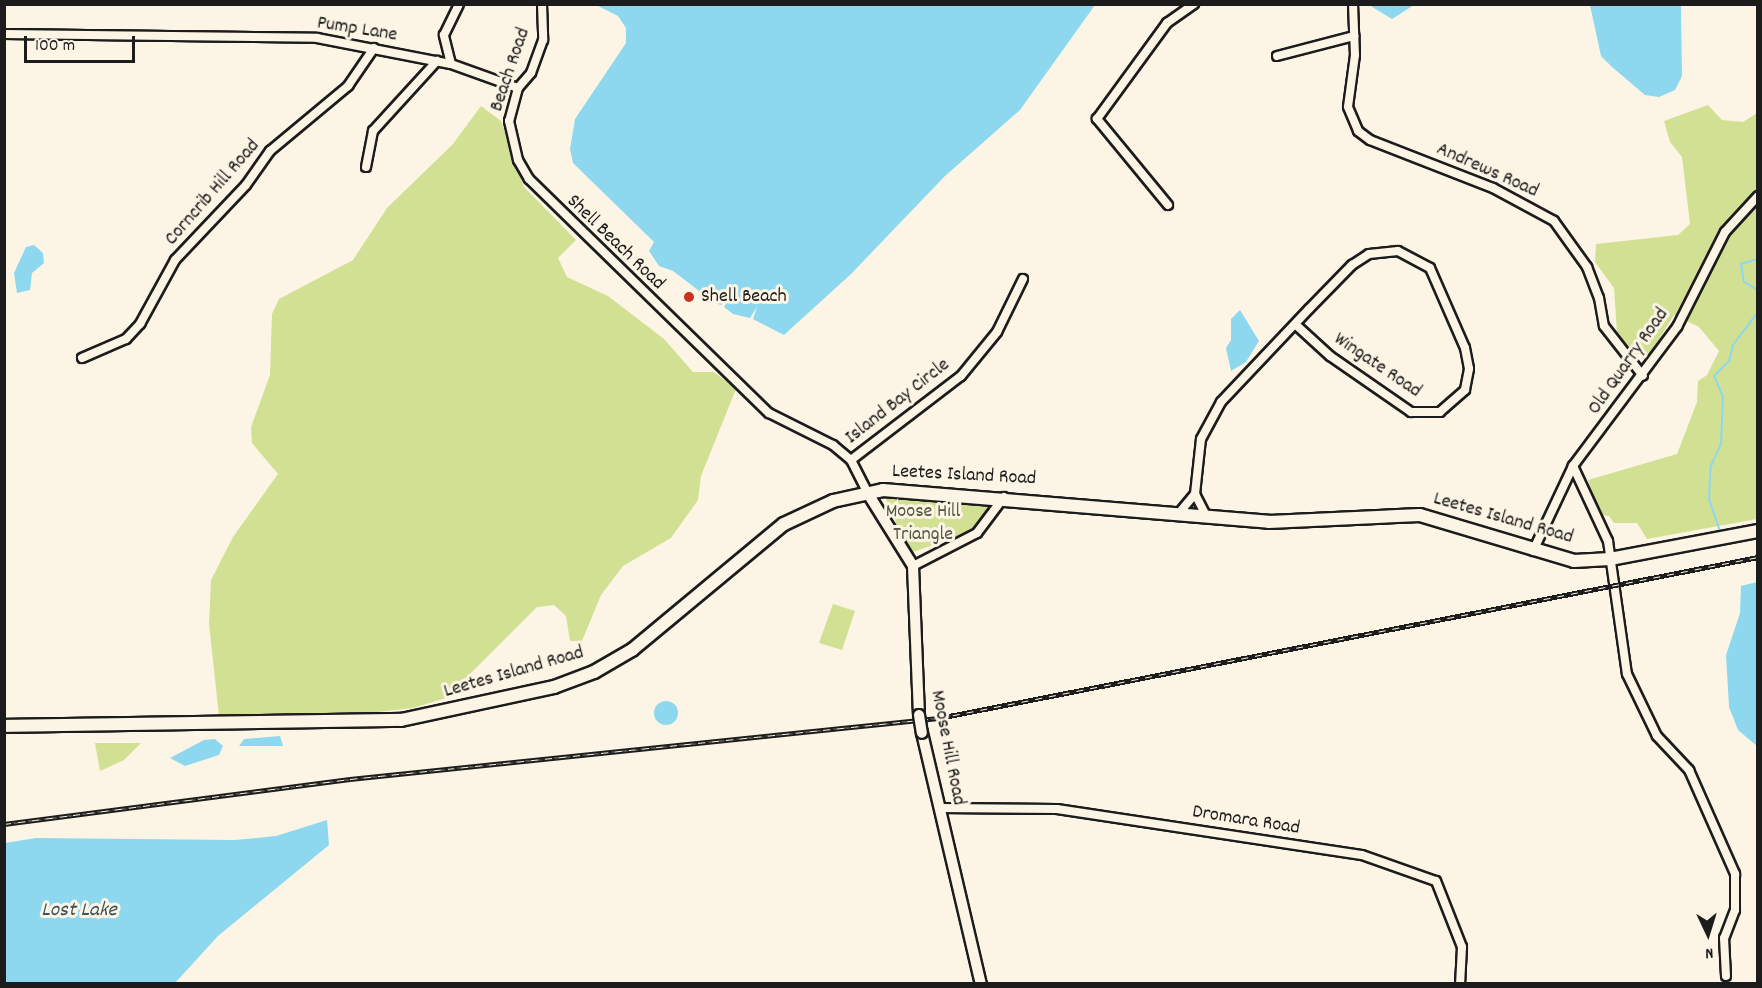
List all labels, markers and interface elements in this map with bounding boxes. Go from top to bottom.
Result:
street label: Pump Lane [315,12,399,48]
scale bar [27,24,138,62]
street label: Beach Road [486,25,536,115]
text: 100 m [35,34,75,59]
street label: Corncrib Hill Road [160,135,266,251]
street label: Andrews Road [1432,138,1542,204]
street label: Shell Beach Road [561,190,669,296]
place label: Shell Beach [701,285,787,309]
marker: Shell Beach [682,290,696,304]
street label: Old Quarry Road [1583,304,1675,420]
street label: Wingate Road [1329,328,1425,404]
street label: Island Bay Circle [841,354,955,450]
street label: Leetes Island Road [891,460,1037,492]
street label: Leetes Island Road [1430,488,1576,550]
park label: Moose Hill Triangle [886,500,960,547]
street label: Leetes Island Road [441,642,587,704]
street label: Moose Hill Road [924,688,970,808]
street label: Dromara Road [1191,801,1301,841]
water label: Lost Lake [41,898,117,924]
north arrow [1678,904,1738,964]
text: N [1705,941,1714,964]

